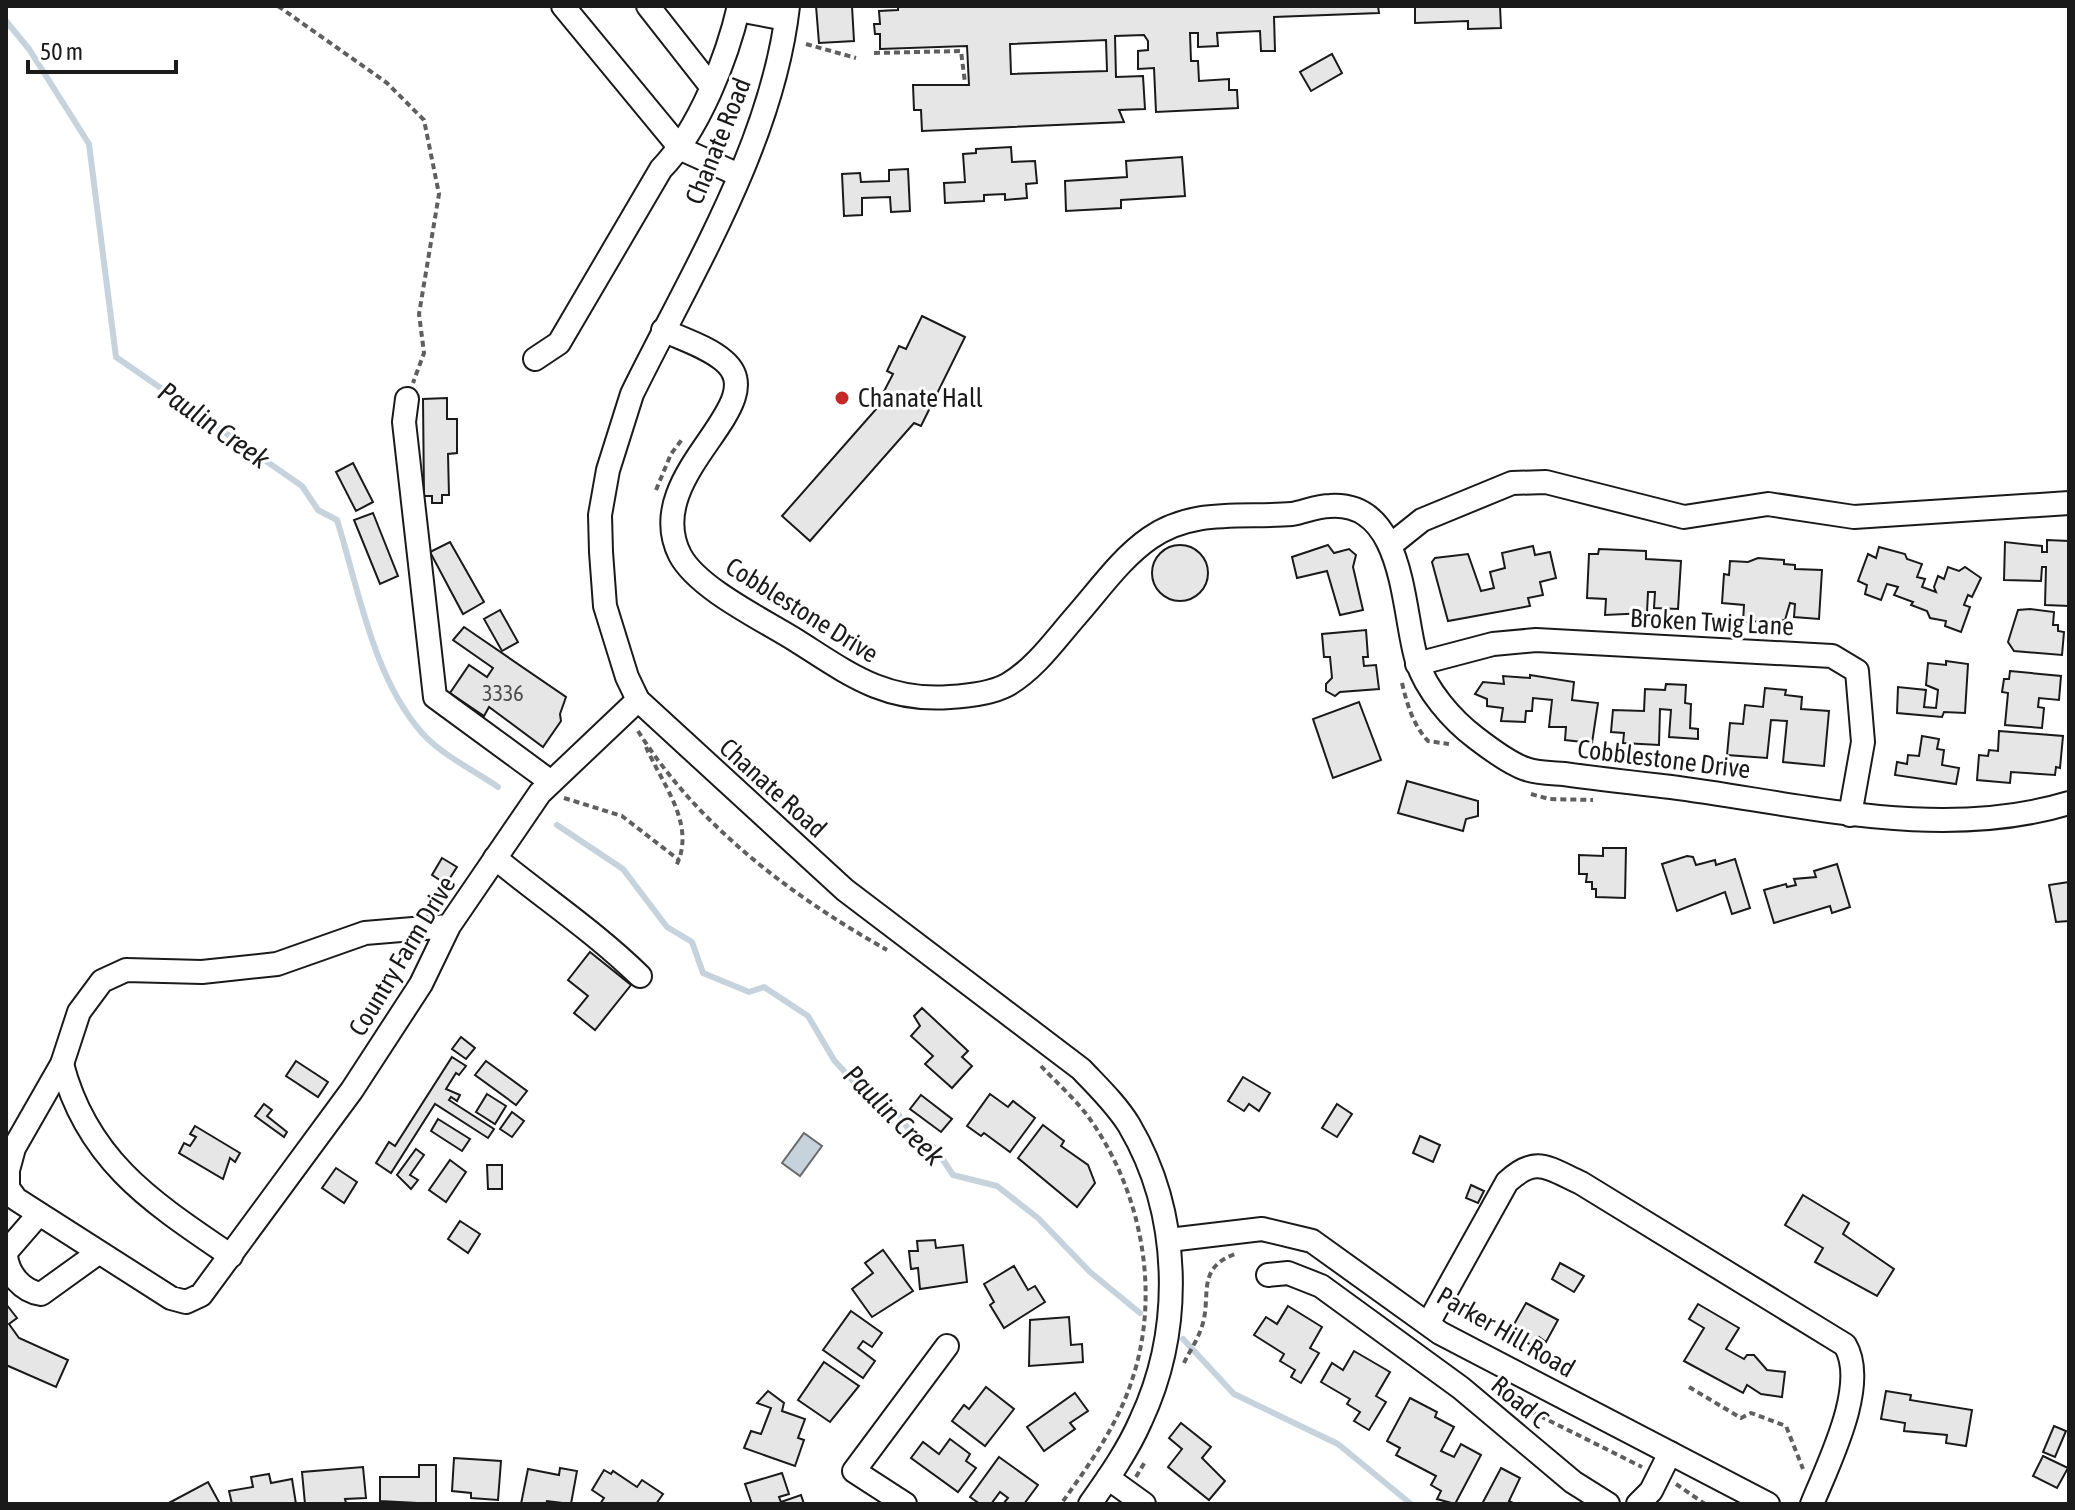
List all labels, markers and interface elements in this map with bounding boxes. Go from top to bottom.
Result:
scale bar [28,24,176,74]
text: 50 m [40,38,83,65]
street label: Chanate Road [679,74,757,208]
water label: Paulin Creek [152,375,276,475]
place label: Chanate Hall [858,383,983,413]
marker: Chanate Hall [833,389,851,407]
street label: Cobblestone Drive [720,551,884,669]
street label: Broken Twig Lane [1629,603,1795,641]
house number: 3336 [482,680,524,706]
street label: Chanate Road [713,732,833,844]
street label: Cobblestone Drive [1576,734,1752,784]
street label: Country Farm Drive [343,871,461,1041]
water label: Paulin Creek [837,1058,951,1172]
street label: Parker Hill Road [1432,1281,1580,1383]
street label: Road C [1485,1370,1555,1435]

